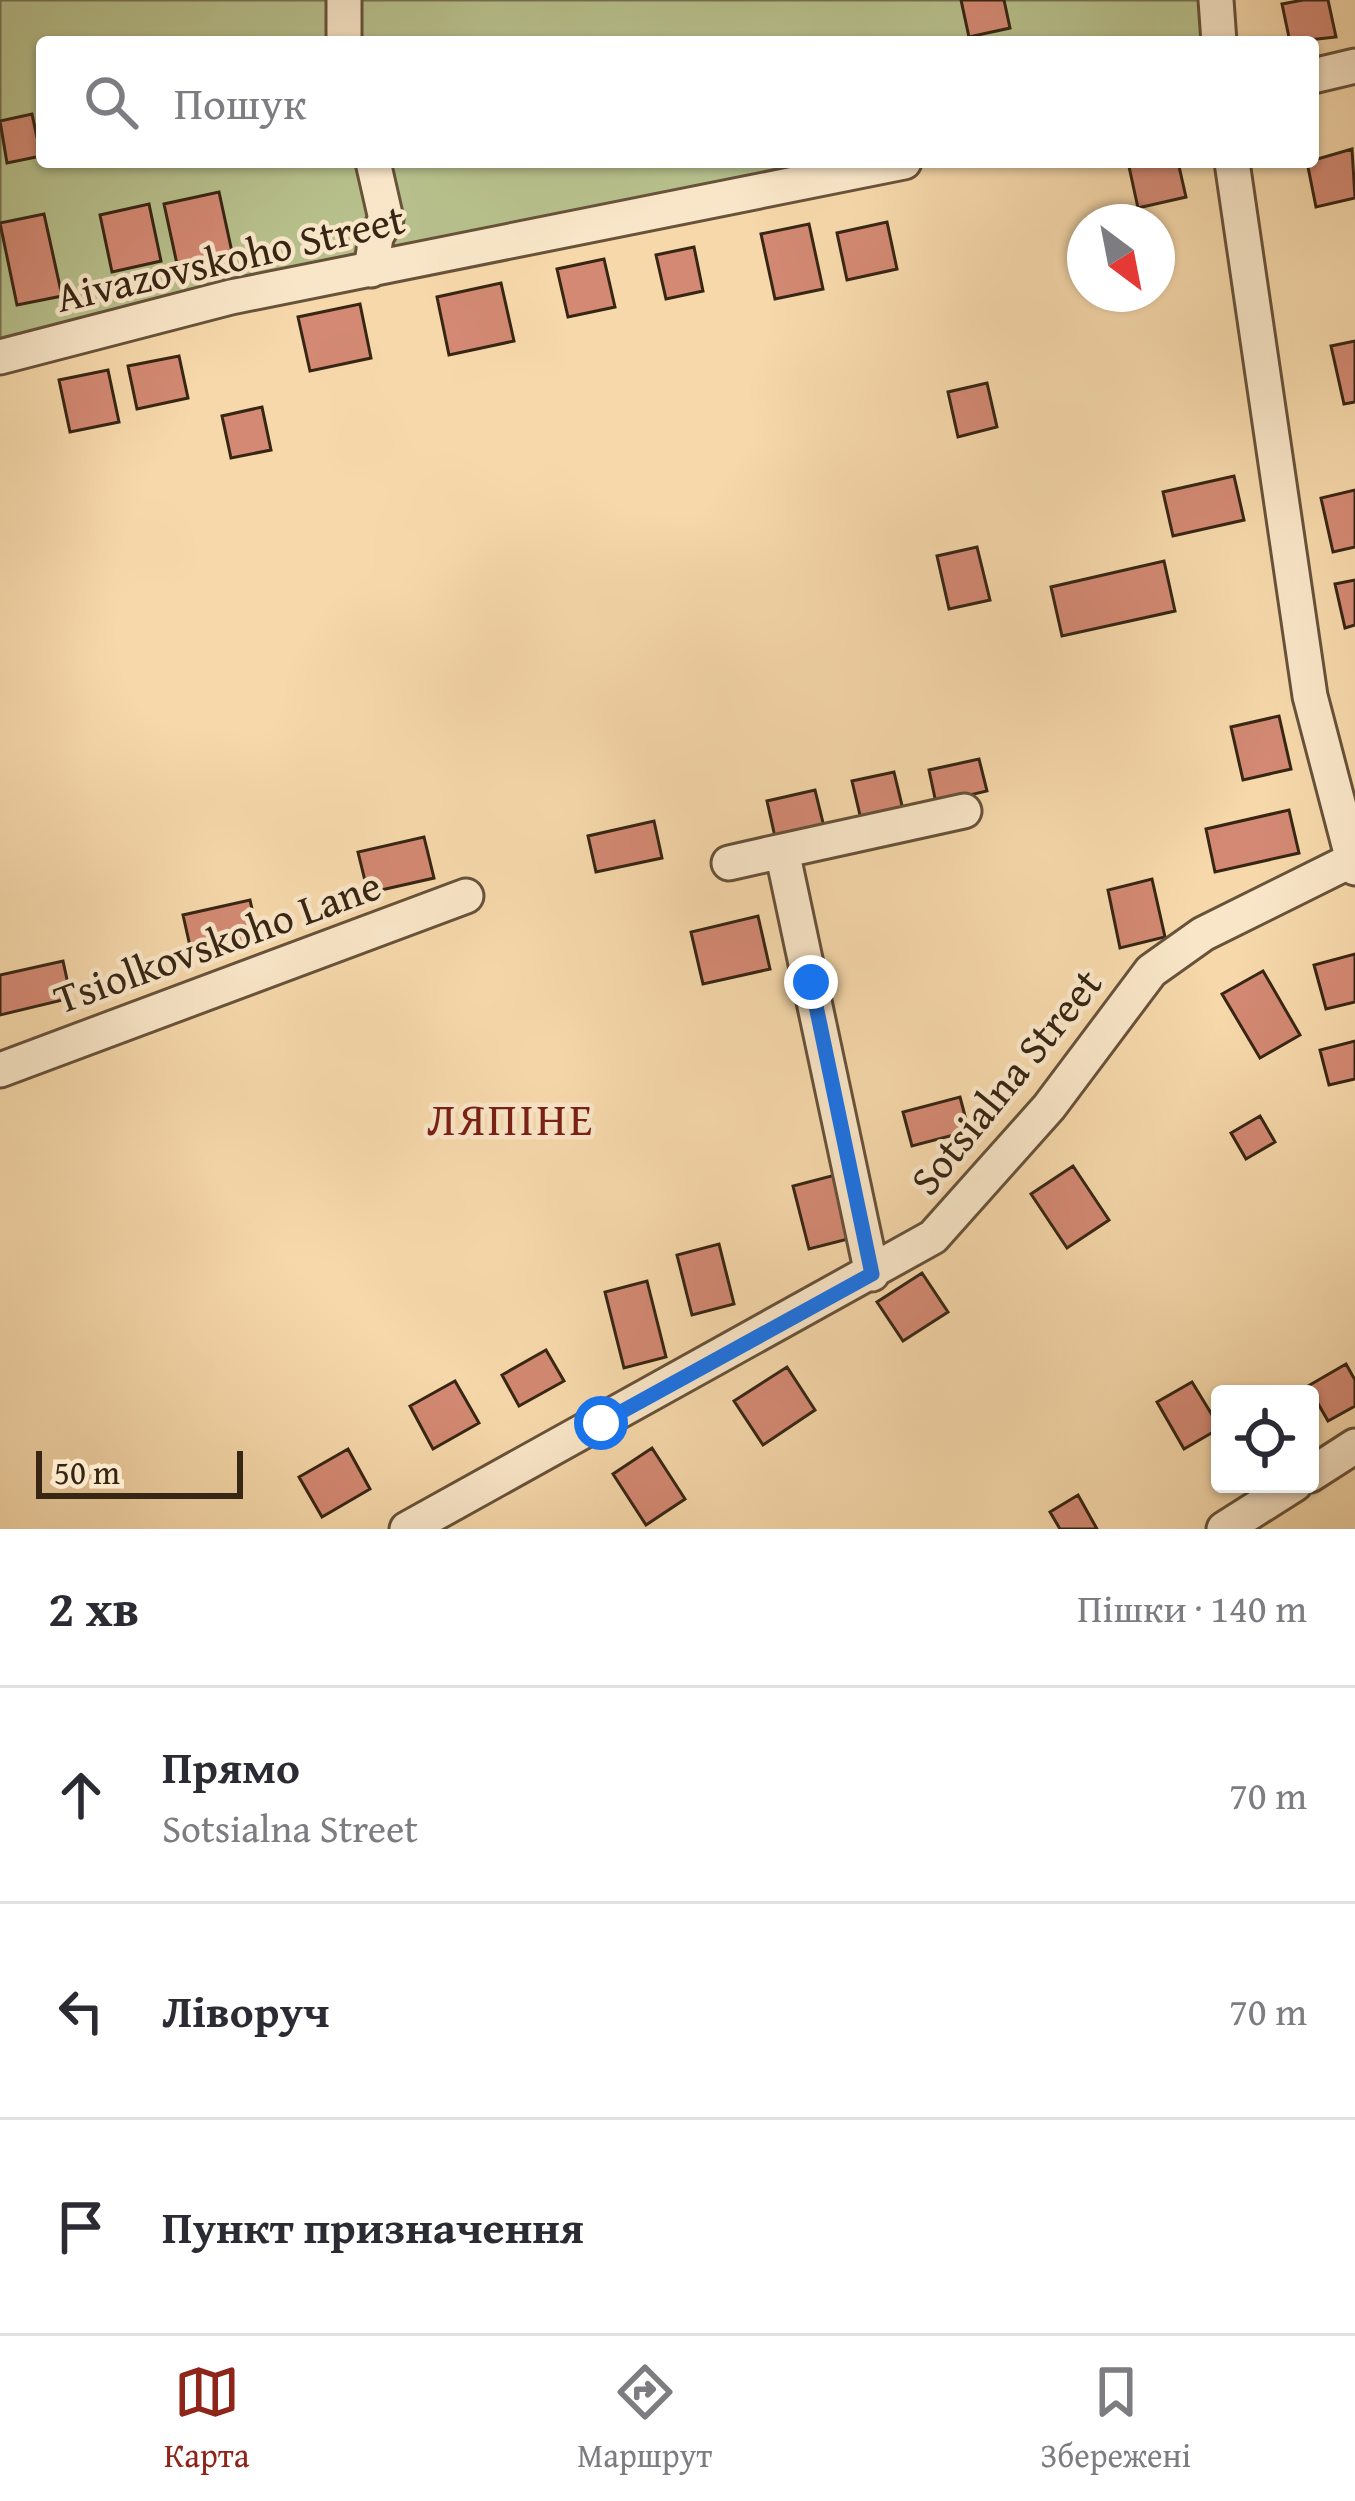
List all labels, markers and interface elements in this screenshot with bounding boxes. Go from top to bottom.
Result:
search box [36,36,1319,168]
icon: search [78,69,144,135]
text: Пошук [174,70,307,135]
street label: Aivazovskoho Street [50,187,411,327]
north arrow [1067,204,1175,312]
street label: Tsiolkovskoho Lane [45,854,389,1028]
route end [784,955,838,1009]
street label: Sotsialna Street [895,955,1116,1207]
district label: ЛЯПІНЕ [427,1086,595,1151]
map controls [1211,1385,1319,1493]
button: locate [1211,1385,1319,1493]
route start [574,1396,628,1450]
scale bar [36,1445,243,1498]
text: 50 m [54,1448,120,1496]
text: 2 хв [48,1570,139,1645]
text: Пішки · 140 m [1077,1579,1307,1636]
text: Прямо [162,1734,300,1799]
icon: ahead [48,1762,114,1828]
text: 70 m [1229,1766,1307,1823]
text: Sotsialna Street [162,1799,418,1856]
icon: left [48,1978,114,2044]
text: Ліворуч [162,1978,330,2043]
text: 70 m [1229,1982,1307,2039]
icon: arrive [48,2194,114,2260]
text: Пункт призначення [162,2194,584,2259]
tab: Карта [164,2359,249,2479]
tab: Маршрут [577,2359,712,2479]
tab: Збережені [1040,2359,1191,2479]

